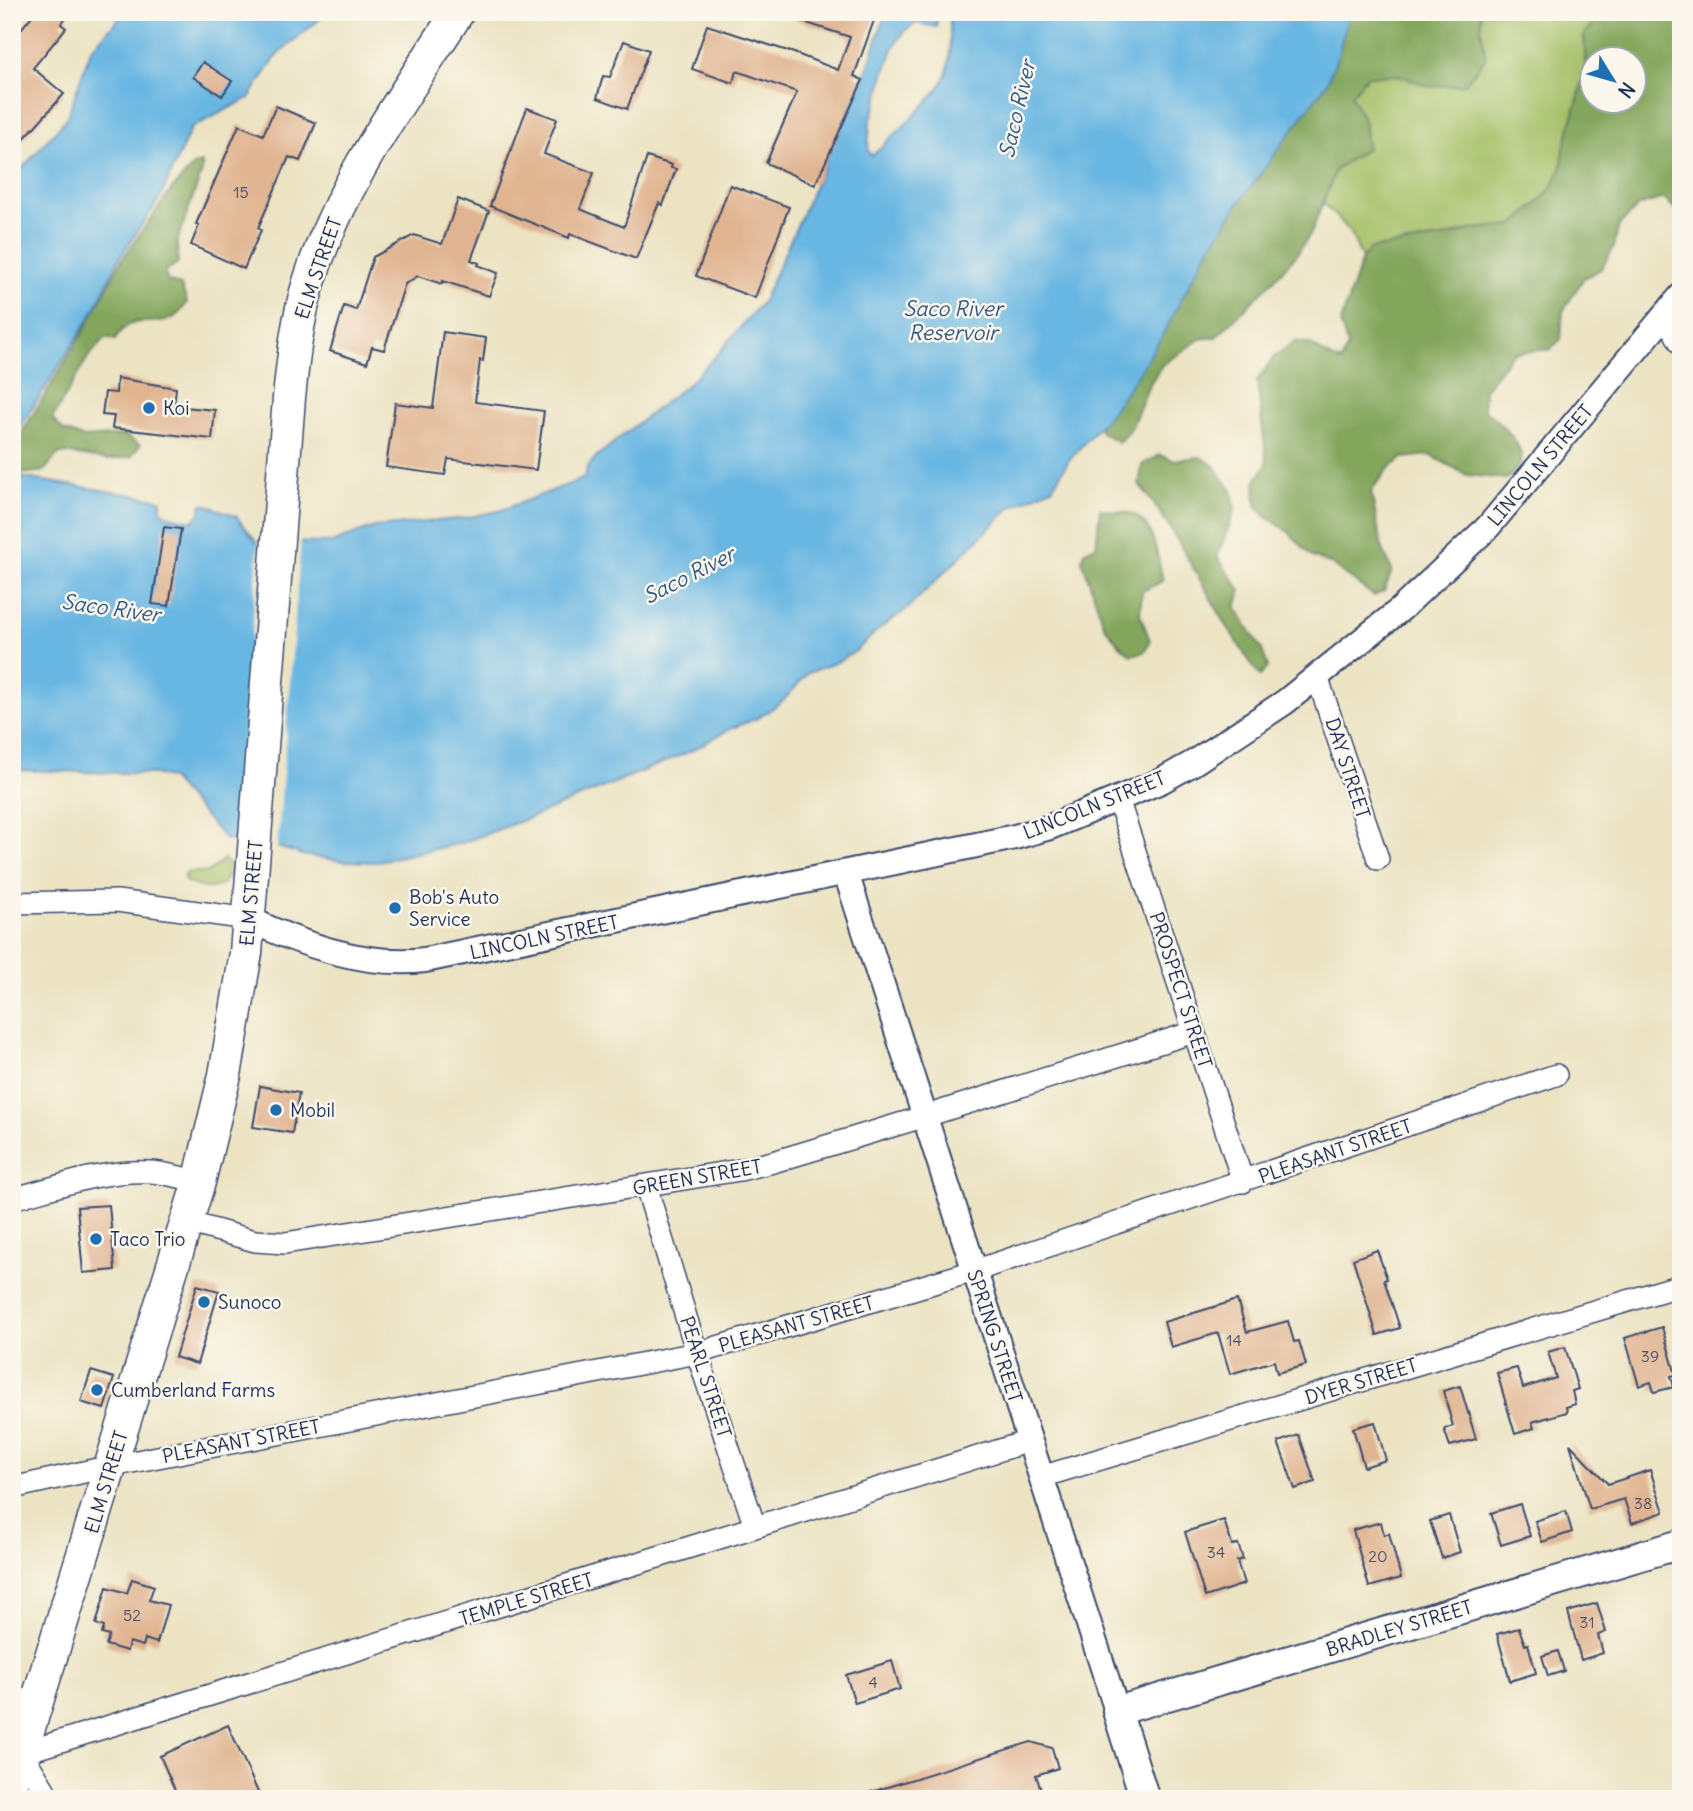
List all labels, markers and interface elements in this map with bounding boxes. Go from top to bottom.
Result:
north arrow [1578,46,1648,116]
water label: Saco River [993,55,1042,160]
text: N [1613,78,1640,103]
house number: 15 [233,182,249,202]
street label: ELM STREET [289,214,347,322]
water label: Saco River Reservoir [904,295,1005,346]
place label: Koi [163,396,189,420]
street label: LINCOLN STREET [1482,399,1598,531]
marker: Koi [141,400,157,416]
water label: Saco River [639,539,741,610]
water label: Saco River [60,588,164,629]
street label: DAY STREET [1320,715,1376,822]
street label: LINCOLN STREET [1019,766,1169,844]
street label: ELM STREET [234,839,268,947]
place label: Bob's Auto Service [409,885,499,931]
marker: Bob's Auto Service [387,900,403,916]
street label: PROSPECT STREET [1144,909,1218,1071]
street label: LINCOLN STREET [467,910,621,964]
place label: Mobil [290,1098,335,1122]
marker: Mobil [268,1102,284,1118]
street label: PLEASANT STREET [1255,1114,1415,1188]
street label: GREEN STREET [631,1154,763,1200]
place label: Taco Trio [110,1227,186,1251]
marker: Taco Trio [88,1231,104,1247]
street label: SPRING STREET [962,1266,1028,1406]
place label: Sunoco [218,1290,282,1314]
street label: PLEASANT STREET [716,1290,876,1358]
marker: Sunoco [196,1294,212,1310]
street label: PEARL STREET [675,1313,737,1441]
house number: 14 [1226,1330,1242,1350]
house number: 39 [1641,1346,1659,1366]
street label: DYER STREET [1302,1353,1420,1409]
place label: Cumberland Farms [111,1378,275,1402]
marker: Cumberland Farms [89,1382,105,1398]
street label: PLEASANT STREET [160,1414,322,1468]
street label: ELM STREET [79,1428,133,1536]
house number: 38 [1634,1493,1652,1513]
house number: 34 [1207,1542,1225,1562]
house number: 20 [1368,1546,1388,1566]
street label: TEMPLE STREET [456,1567,596,1631]
street label: BRADLEY STREET [1323,1594,1475,1662]
house number: 52 [123,1605,141,1625]
house number: 31 [1579,1612,1595,1632]
house number: 4 [868,1672,878,1692]

